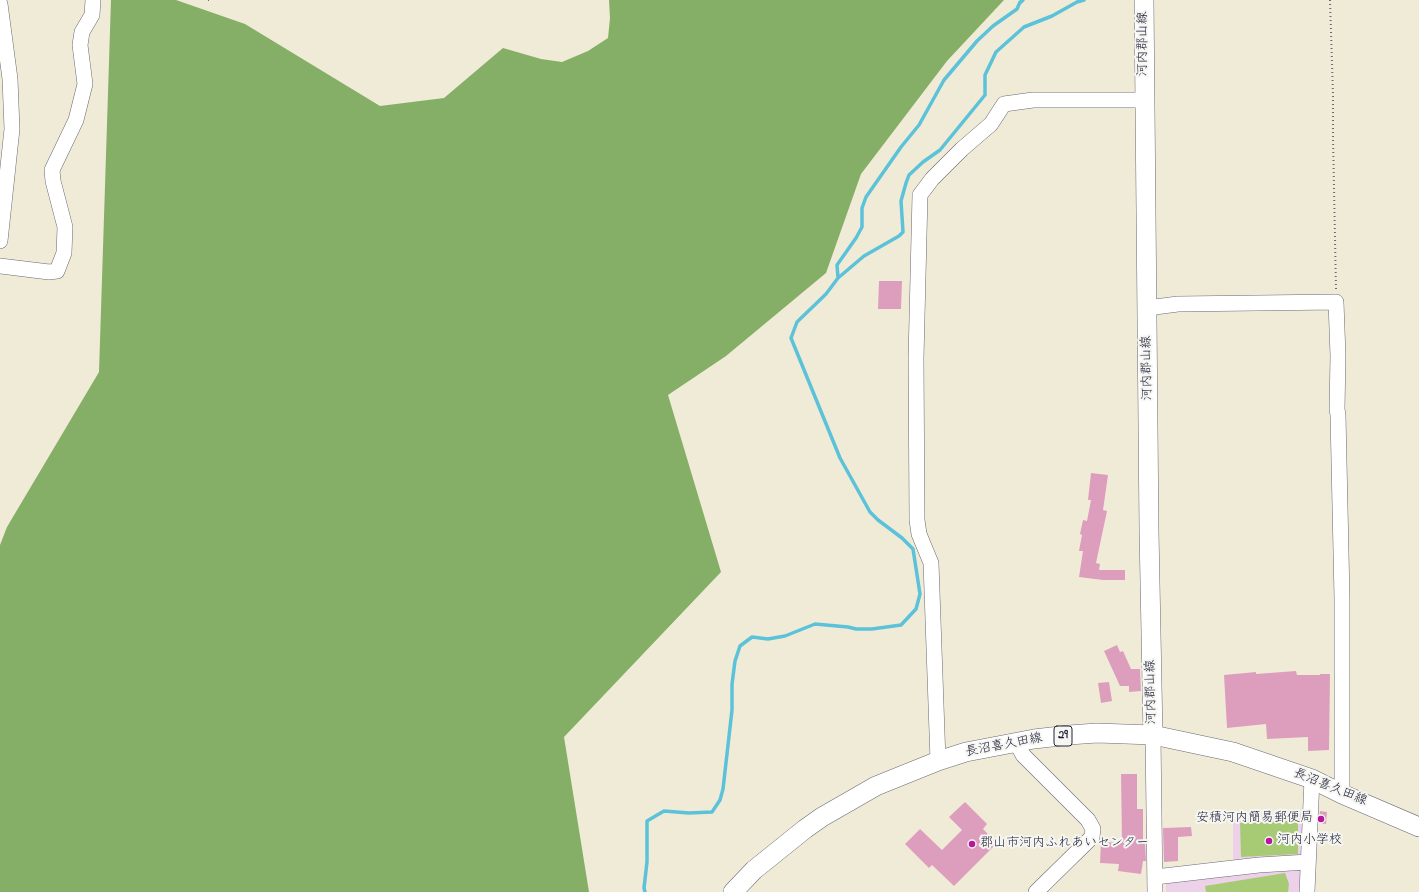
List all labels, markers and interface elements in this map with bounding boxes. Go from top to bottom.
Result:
street label: 河内郡山線 [1136,12,1152,76]
street label: 河内郡山線 [1140,335,1156,401]
street label: 河内郡山線 [1144,659,1160,725]
road number: 29 [1054,726,1072,746]
street label: 長沼喜久田線 [964,731,1044,761]
street label: 長沼喜久田線 [1291,766,1369,810]
place label: 安積河内簡易郵便局 [1196,811,1313,827]
marker: 安積河内簡易郵便局 [1316,814,1326,824]
place label: 河内小学校 [1277,833,1342,849]
place label: 郡山市河内ふれあいセンター [980,836,1149,852]
marker: 河内小学校 [1264,836,1274,846]
marker: 郡山市河内ふれあいセンター [967,839,977,849]

